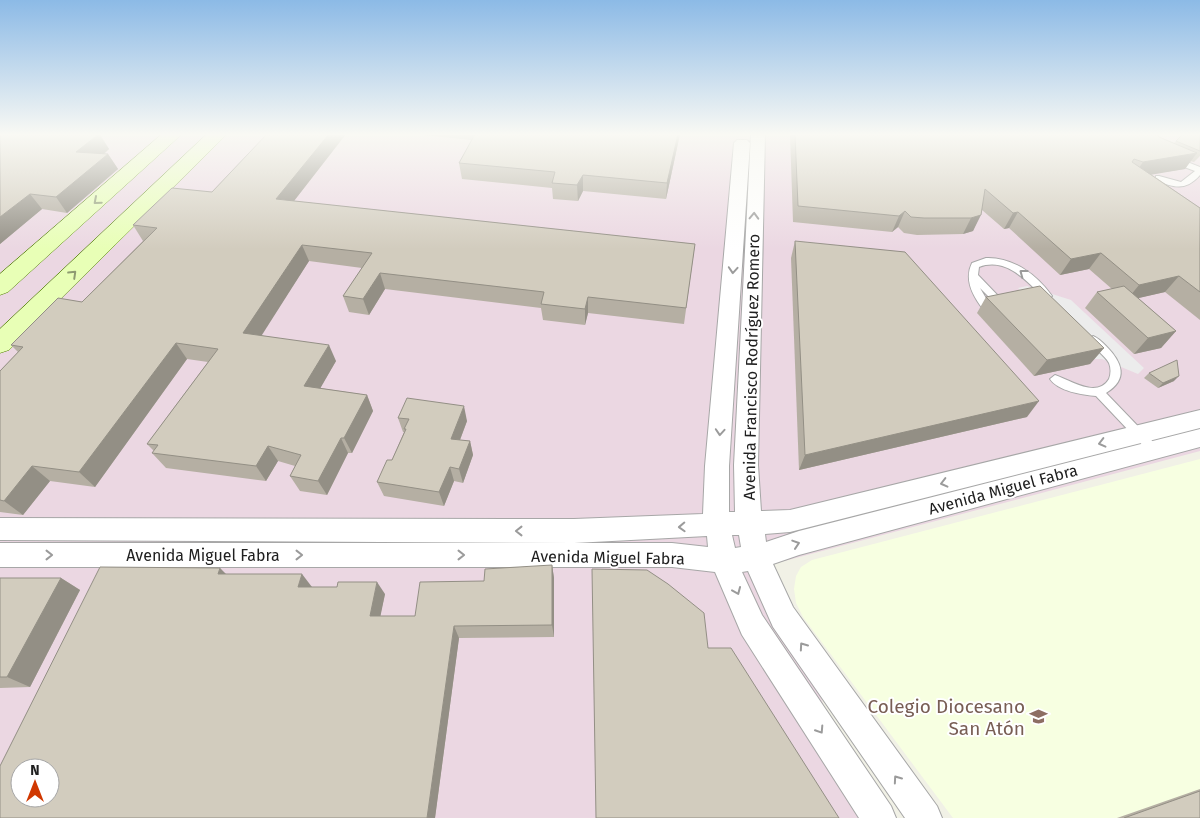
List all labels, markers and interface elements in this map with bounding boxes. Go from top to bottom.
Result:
one-way arrow [93,195,102,204]
one-way arrow [749,212,760,220]
street label: Avenida Francisco Rodríguez Romero [740,234,763,500]
one-way arrow [727,266,738,274]
one-way arrow [67,271,76,280]
one-way arrow [1020,271,1029,279]
one-way arrow [715,428,726,436]
one-way arrow [1097,437,1106,448]
street label: Avenida Miguel Fabra [926,460,1080,519]
one-way arrow [940,477,949,488]
one-way arrow [677,522,685,532]
one-way arrow [515,526,522,536]
one-way arrow [791,540,800,550]
street label: Avenida Miguel Fabra [126,546,280,565]
street label: Avenida Miguel Fabra [531,547,685,568]
one-way arrow [46,550,53,560]
one-way arrow [296,550,303,560]
one-way arrow [458,550,465,560]
one-way arrow [731,586,742,595]
one-way arrow [800,642,809,652]
place label: Colegio Diocesano San Atón [867,695,1025,740]
school or university icon: Colegio Diocesano San Atón [1029,707,1049,727]
one-way arrow [814,725,824,734]
north arrow [10,758,60,808]
text: N [30,762,40,779]
one-way arrow [894,775,903,784]

